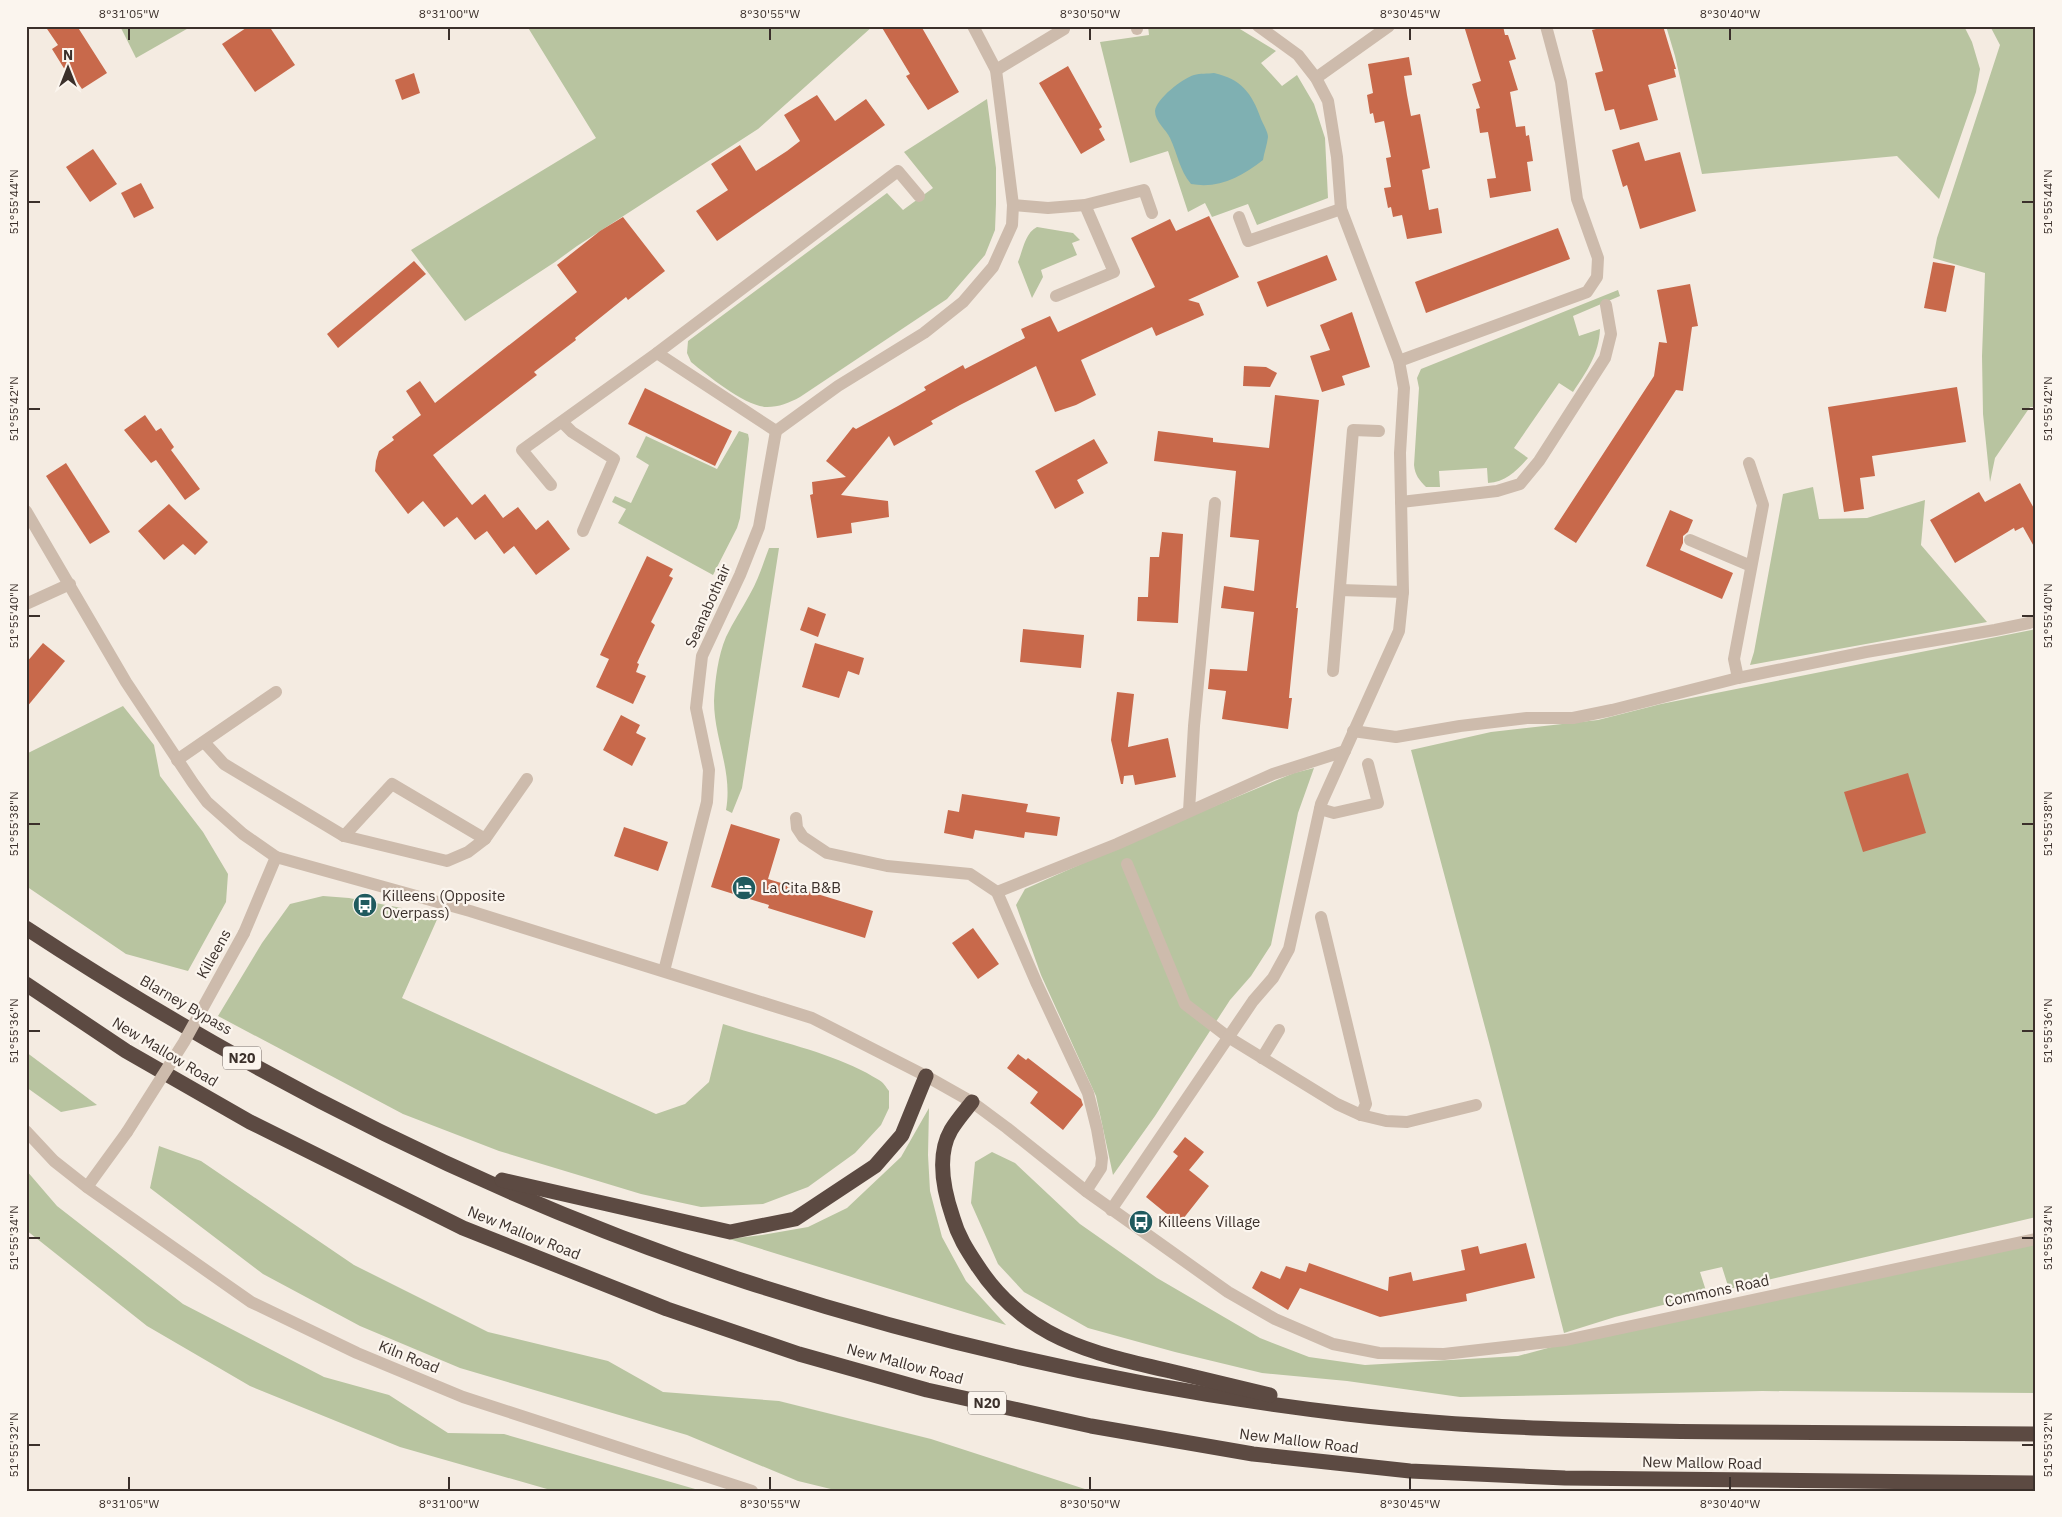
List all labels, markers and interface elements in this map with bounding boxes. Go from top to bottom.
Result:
text: 8°31'05"W [99,6,160,21]
text: 8°31'00"W [419,6,480,21]
text: 8°30'55"W [740,6,801,21]
text: 8°30'50"W [1060,6,1121,21]
text: 8°30'45"W [1380,6,1441,21]
text: 8°30'40"W [1700,6,1761,21]
north arrow [42,42,92,92]
text: N [63,46,73,64]
text: 51°55'44"N [6,169,21,235]
text: 51°55'44"N [2040,169,2055,235]
text: 51°55'42"N [6,376,21,442]
text: 51°55'42"N [2040,376,2055,442]
street label: Seanabothair [681,561,735,651]
text: 51°55'40"N [6,583,21,649]
text: 51°55'40"N [2040,583,2055,649]
text: 51°55'38"N [6,791,21,857]
text: 51°55'38"N [2040,791,2055,857]
hotel icon: La Cita B&B [731,875,757,901]
place label: La Cita B&B [762,878,841,897]
place label: Killeens (Opposite Overpass) [382,886,505,922]
bus stop icon: Killeens (Opposite Overpass) [352,892,378,918]
street label: Killeens [192,926,235,982]
street label: Blarney Bypass [137,970,236,1039]
text: 51°55'36"N [6,998,21,1064]
text: 51°55'36"N [2040,998,2055,1064]
street label: New Mallow Road [109,1013,222,1091]
road number: N20 [223,1046,261,1070]
street label: New Mallow Road [465,1201,583,1264]
text: 51°55'34"N [6,1205,21,1271]
text: 51°55'34"N [2040,1205,2055,1271]
bus stop icon: Killeens Village [1128,1209,1154,1235]
place label: Killeens Village [1158,1212,1260,1231]
street label: Commons Road [1663,1270,1771,1311]
street label: Kiln Road [376,1336,442,1377]
street label: New Mallow Road [845,1339,966,1388]
road number: N20 [968,1392,1006,1415]
text: 51°55'32"N [6,1412,21,1478]
text: 51°55'32"N [2040,1412,2055,1478]
street label: New Mallow Road [1238,1424,1360,1457]
street label: New Mallow Road [1642,1452,1762,1473]
text: 8°31'05"W [99,1496,160,1511]
text: 8°31'00"W [419,1496,480,1511]
text: 8°30'55"W [740,1496,801,1511]
text: 8°30'50"W [1060,1496,1121,1511]
text: 8°30'45"W [1380,1496,1441,1511]
text: 8°30'40"W [1700,1496,1761,1511]

